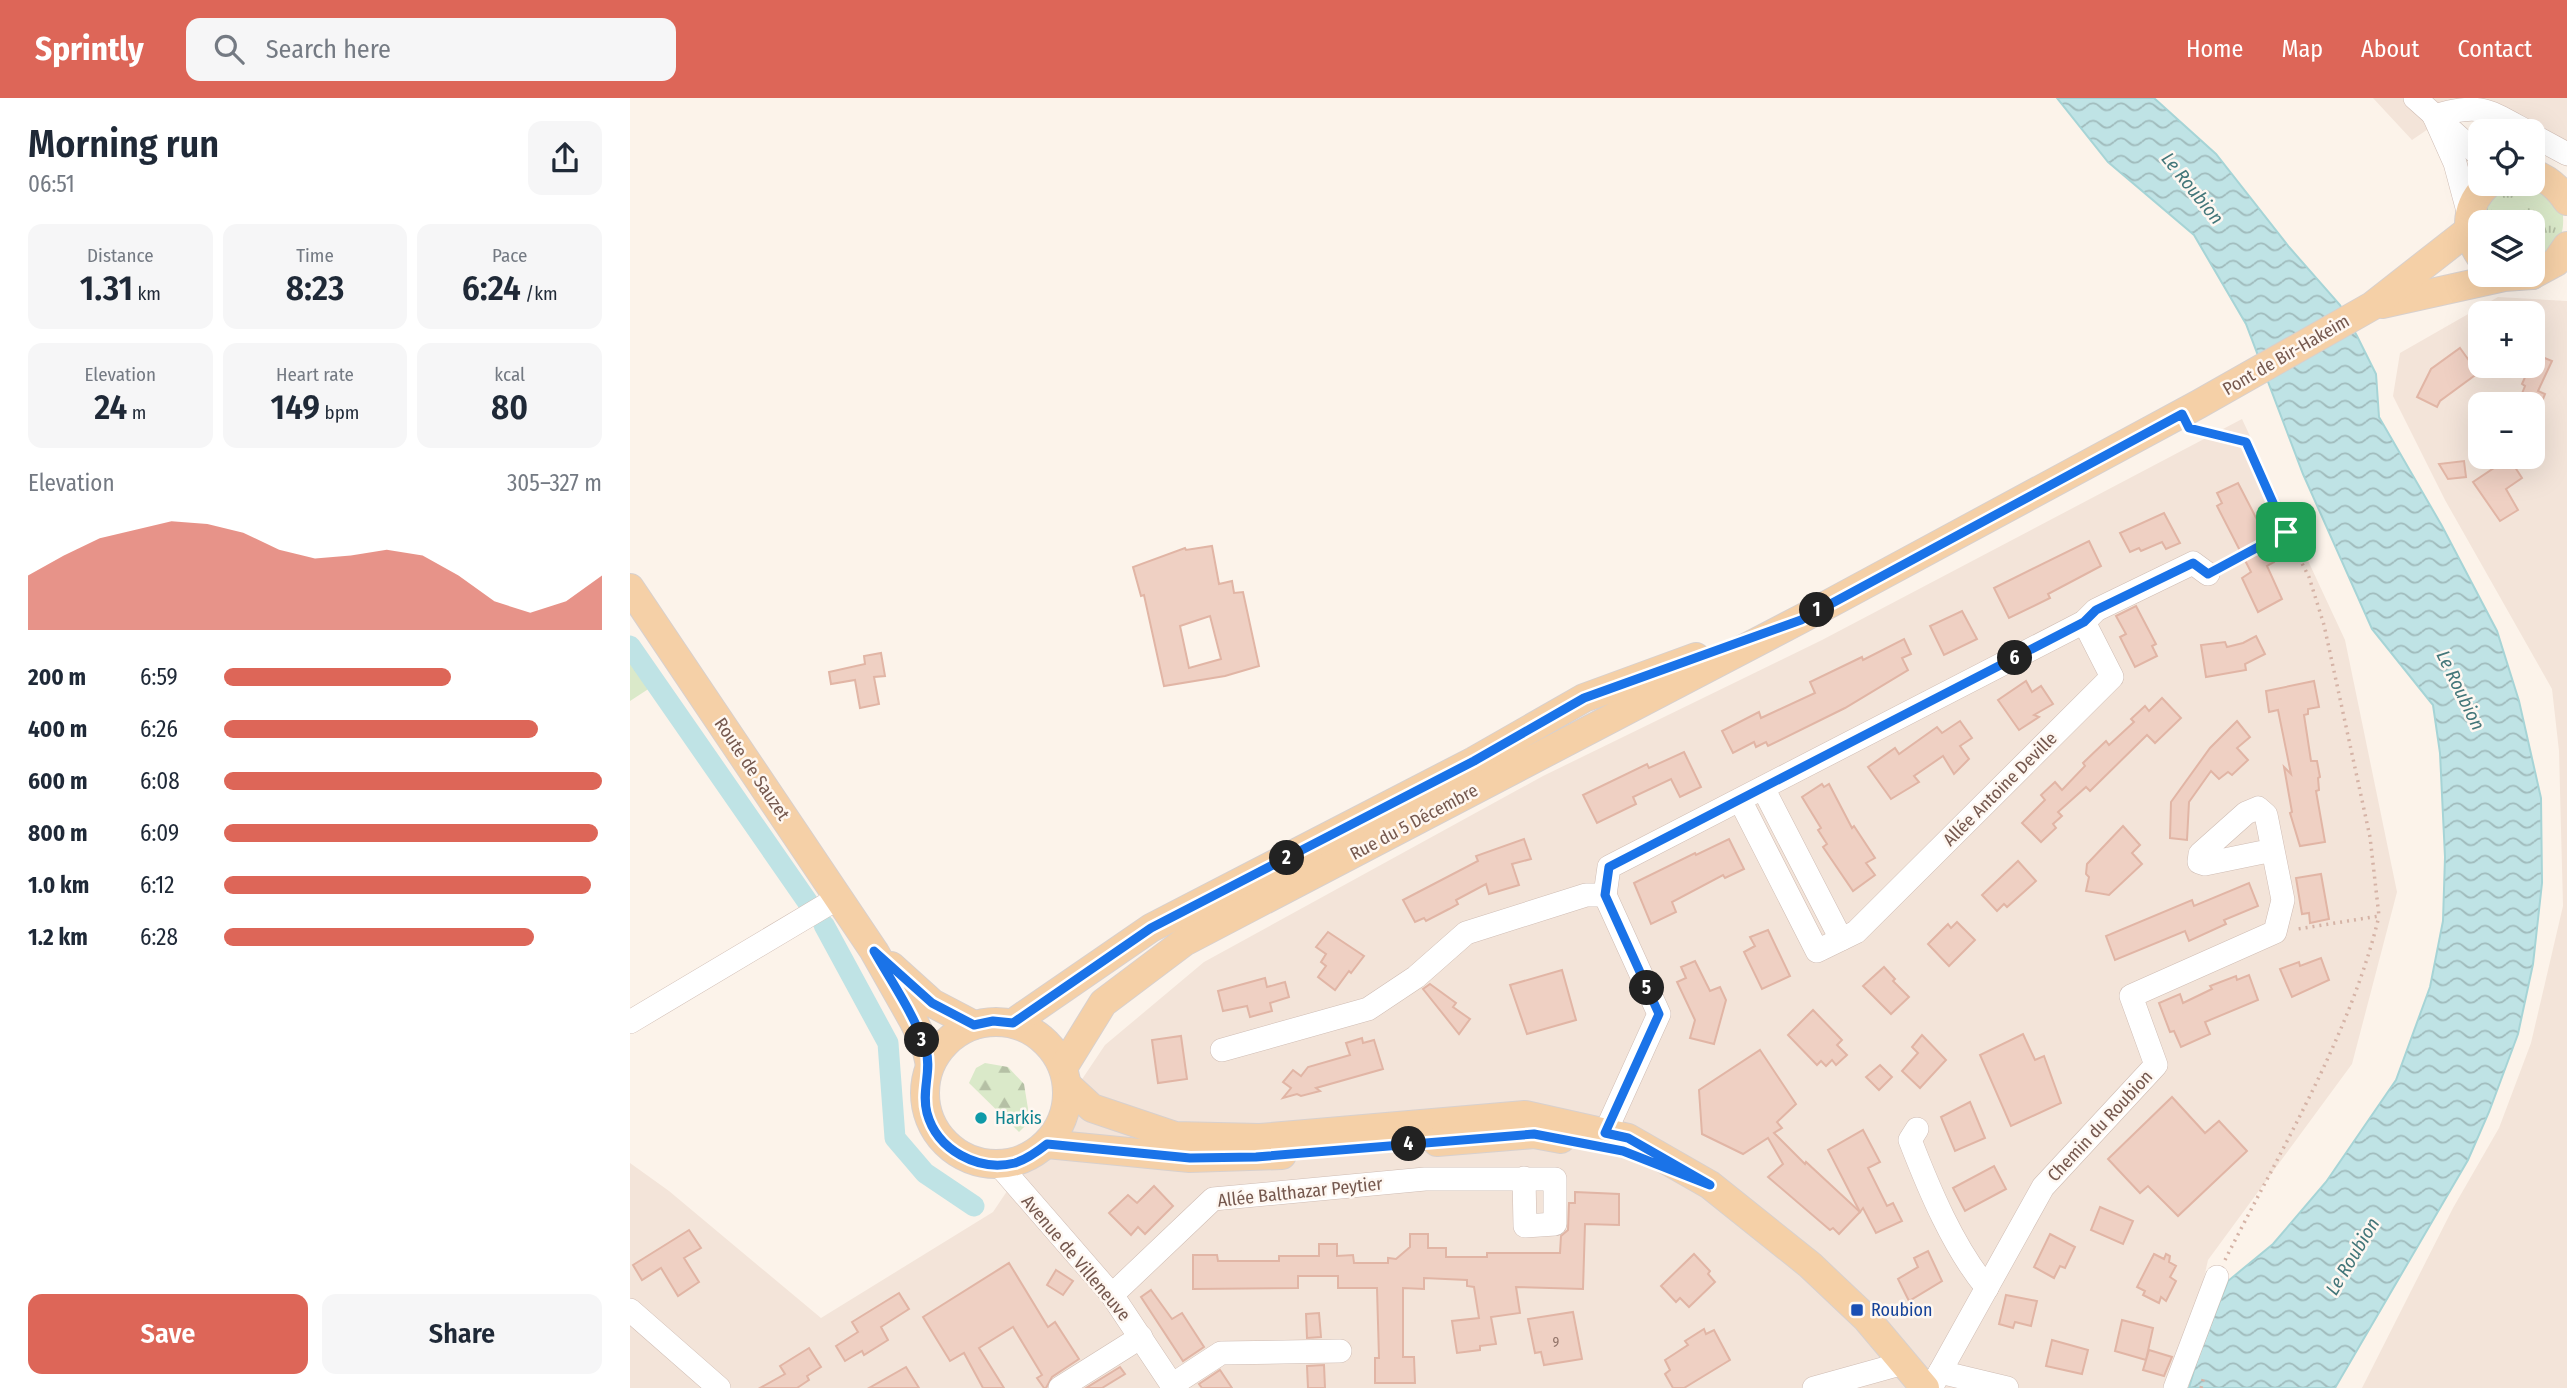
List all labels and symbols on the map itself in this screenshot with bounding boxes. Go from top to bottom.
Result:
water label: Le Roubion [2157,148,2229,229]
street label: Pont de Bir-Hakeim [2219,310,2353,400]
pin [2256,502,2316,562]
pin: 1 [1800,592,1834,628]
pin: 6 [1998,640,2032,676]
water label: Le Roubion [2431,647,2490,734]
street label: Route de Sauzet [710,714,794,825]
street label: Allée Antoine Deville [1938,727,2062,851]
street label: Rue du 5 Décembre [1346,779,1482,865]
pin: 2 [1270,840,1304,876]
pin: 5 [1630,970,1664,1006]
pin: 3 [904,1023,940,1058]
street label: Chemin du Roubion [2043,1066,2157,1186]
place label: Harkis [995,1107,1042,1129]
marker: Harkis [973,1110,989,1126]
pin: 4 [1392,1126,1426,1162]
street label: Allée Balthazar Peytier [1216,1172,1384,1212]
street label: Avenue de Villeneuve [1017,1191,1135,1326]
water label: Le Roubion [2320,1214,2384,1299]
place label: Roubion [1871,1299,1933,1321]
marker: Roubion [1849,1302,1865,1318]
house number: 9 [1553,1334,1560,1351]

